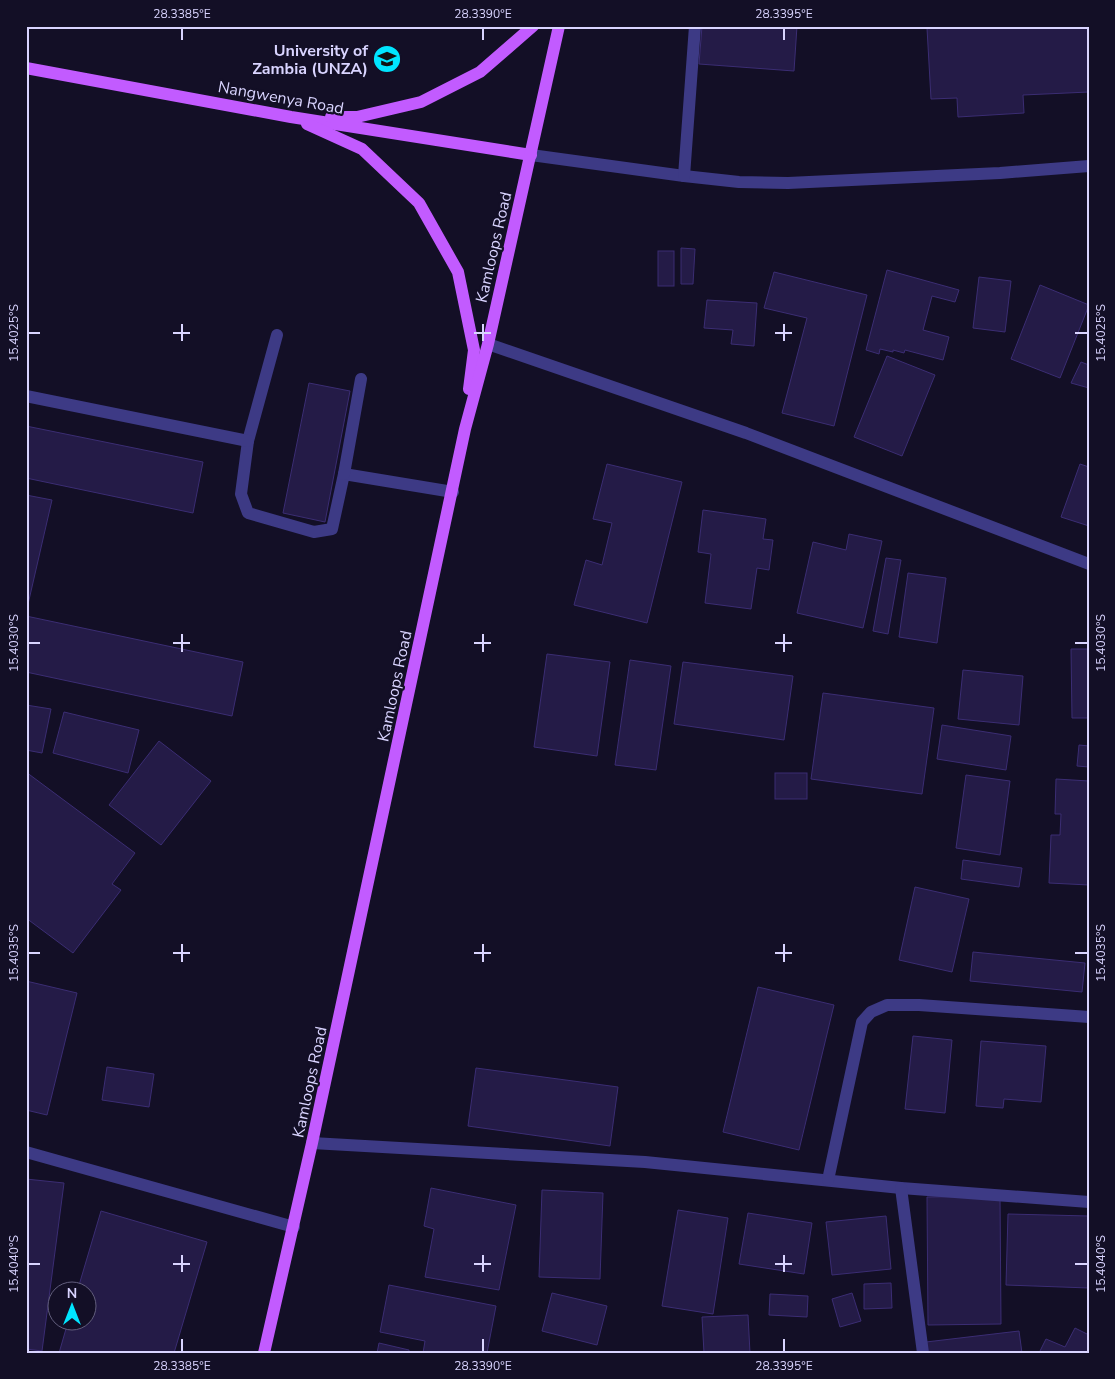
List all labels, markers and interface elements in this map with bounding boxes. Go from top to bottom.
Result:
text: 28.3385°E [153,6,211,22]
text: 28.3390°E [454,6,512,22]
text: 28.3395°E [755,6,813,22]
place label: University of Zambia (UNZA) [252,40,369,80]
school or university icon: University of Zambia (UNZA) [372,44,402,74]
street label: Nangwenya Road [216,76,346,120]
street label: Kamloops Road [471,190,517,305]
text: 15.4025°S [6,304,22,362]
text: 15.4025°S [1093,304,1109,362]
text: 15.4030°S [6,614,22,672]
text: 15.4030°S [1093,614,1109,672]
street label: Kamloops Road [372,629,417,744]
text: 15.4035°S [6,924,22,982]
text: 15.4035°S [1093,924,1109,982]
street label: Kamloops Road [287,1025,332,1140]
text: 15.4040°S [6,1235,22,1293]
text: 15.4040°S [1093,1235,1109,1293]
north arrow [48,1282,98,1332]
text: N [67,1284,77,1303]
text: 28.3385°E [153,1358,211,1374]
text: 28.3390°E [454,1358,512,1374]
text: 28.3395°E [755,1358,813,1374]

